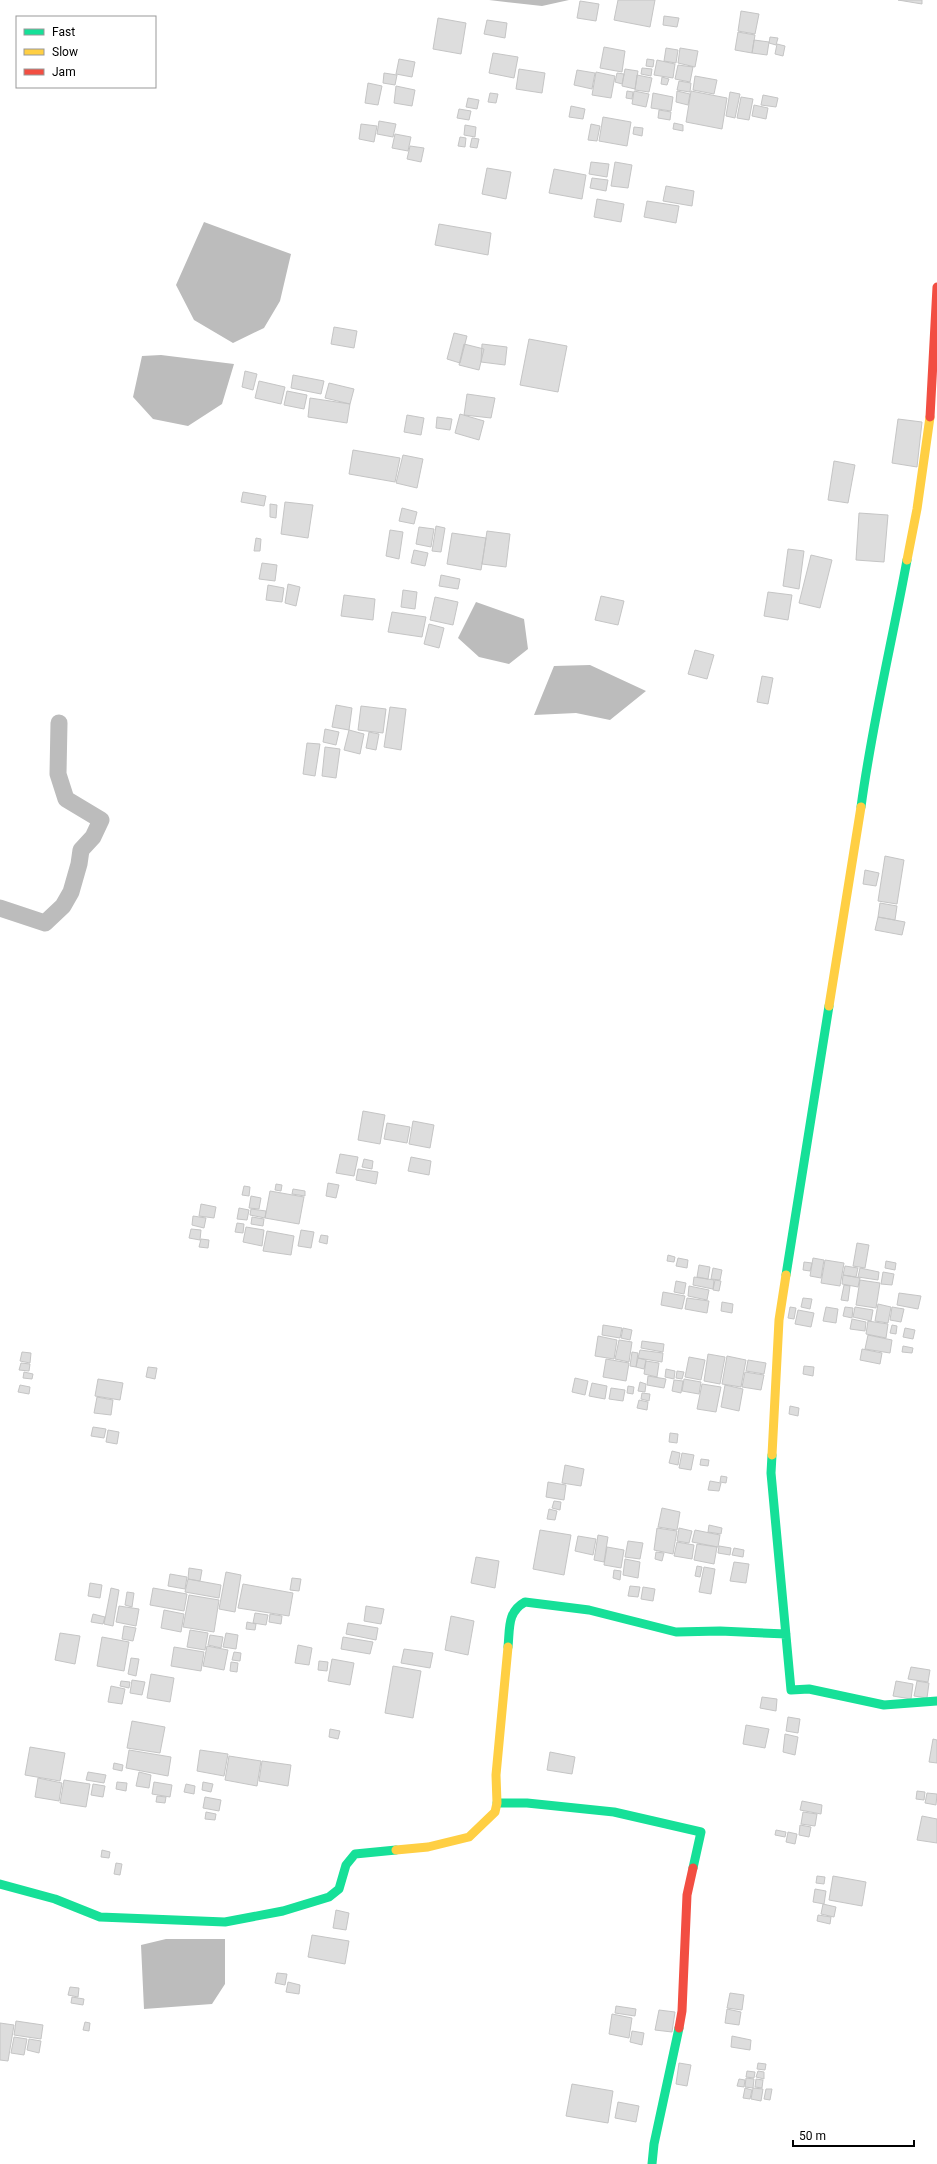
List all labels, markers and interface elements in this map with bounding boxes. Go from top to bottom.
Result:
legend [16,16,156,88]
text: Fast [52,25,75,39]
text: Slow [52,45,78,59]
text: Jam [52,65,76,79]
scale bar [793,2122,914,2148]
text: 50 m [799,2129,826,2143]

